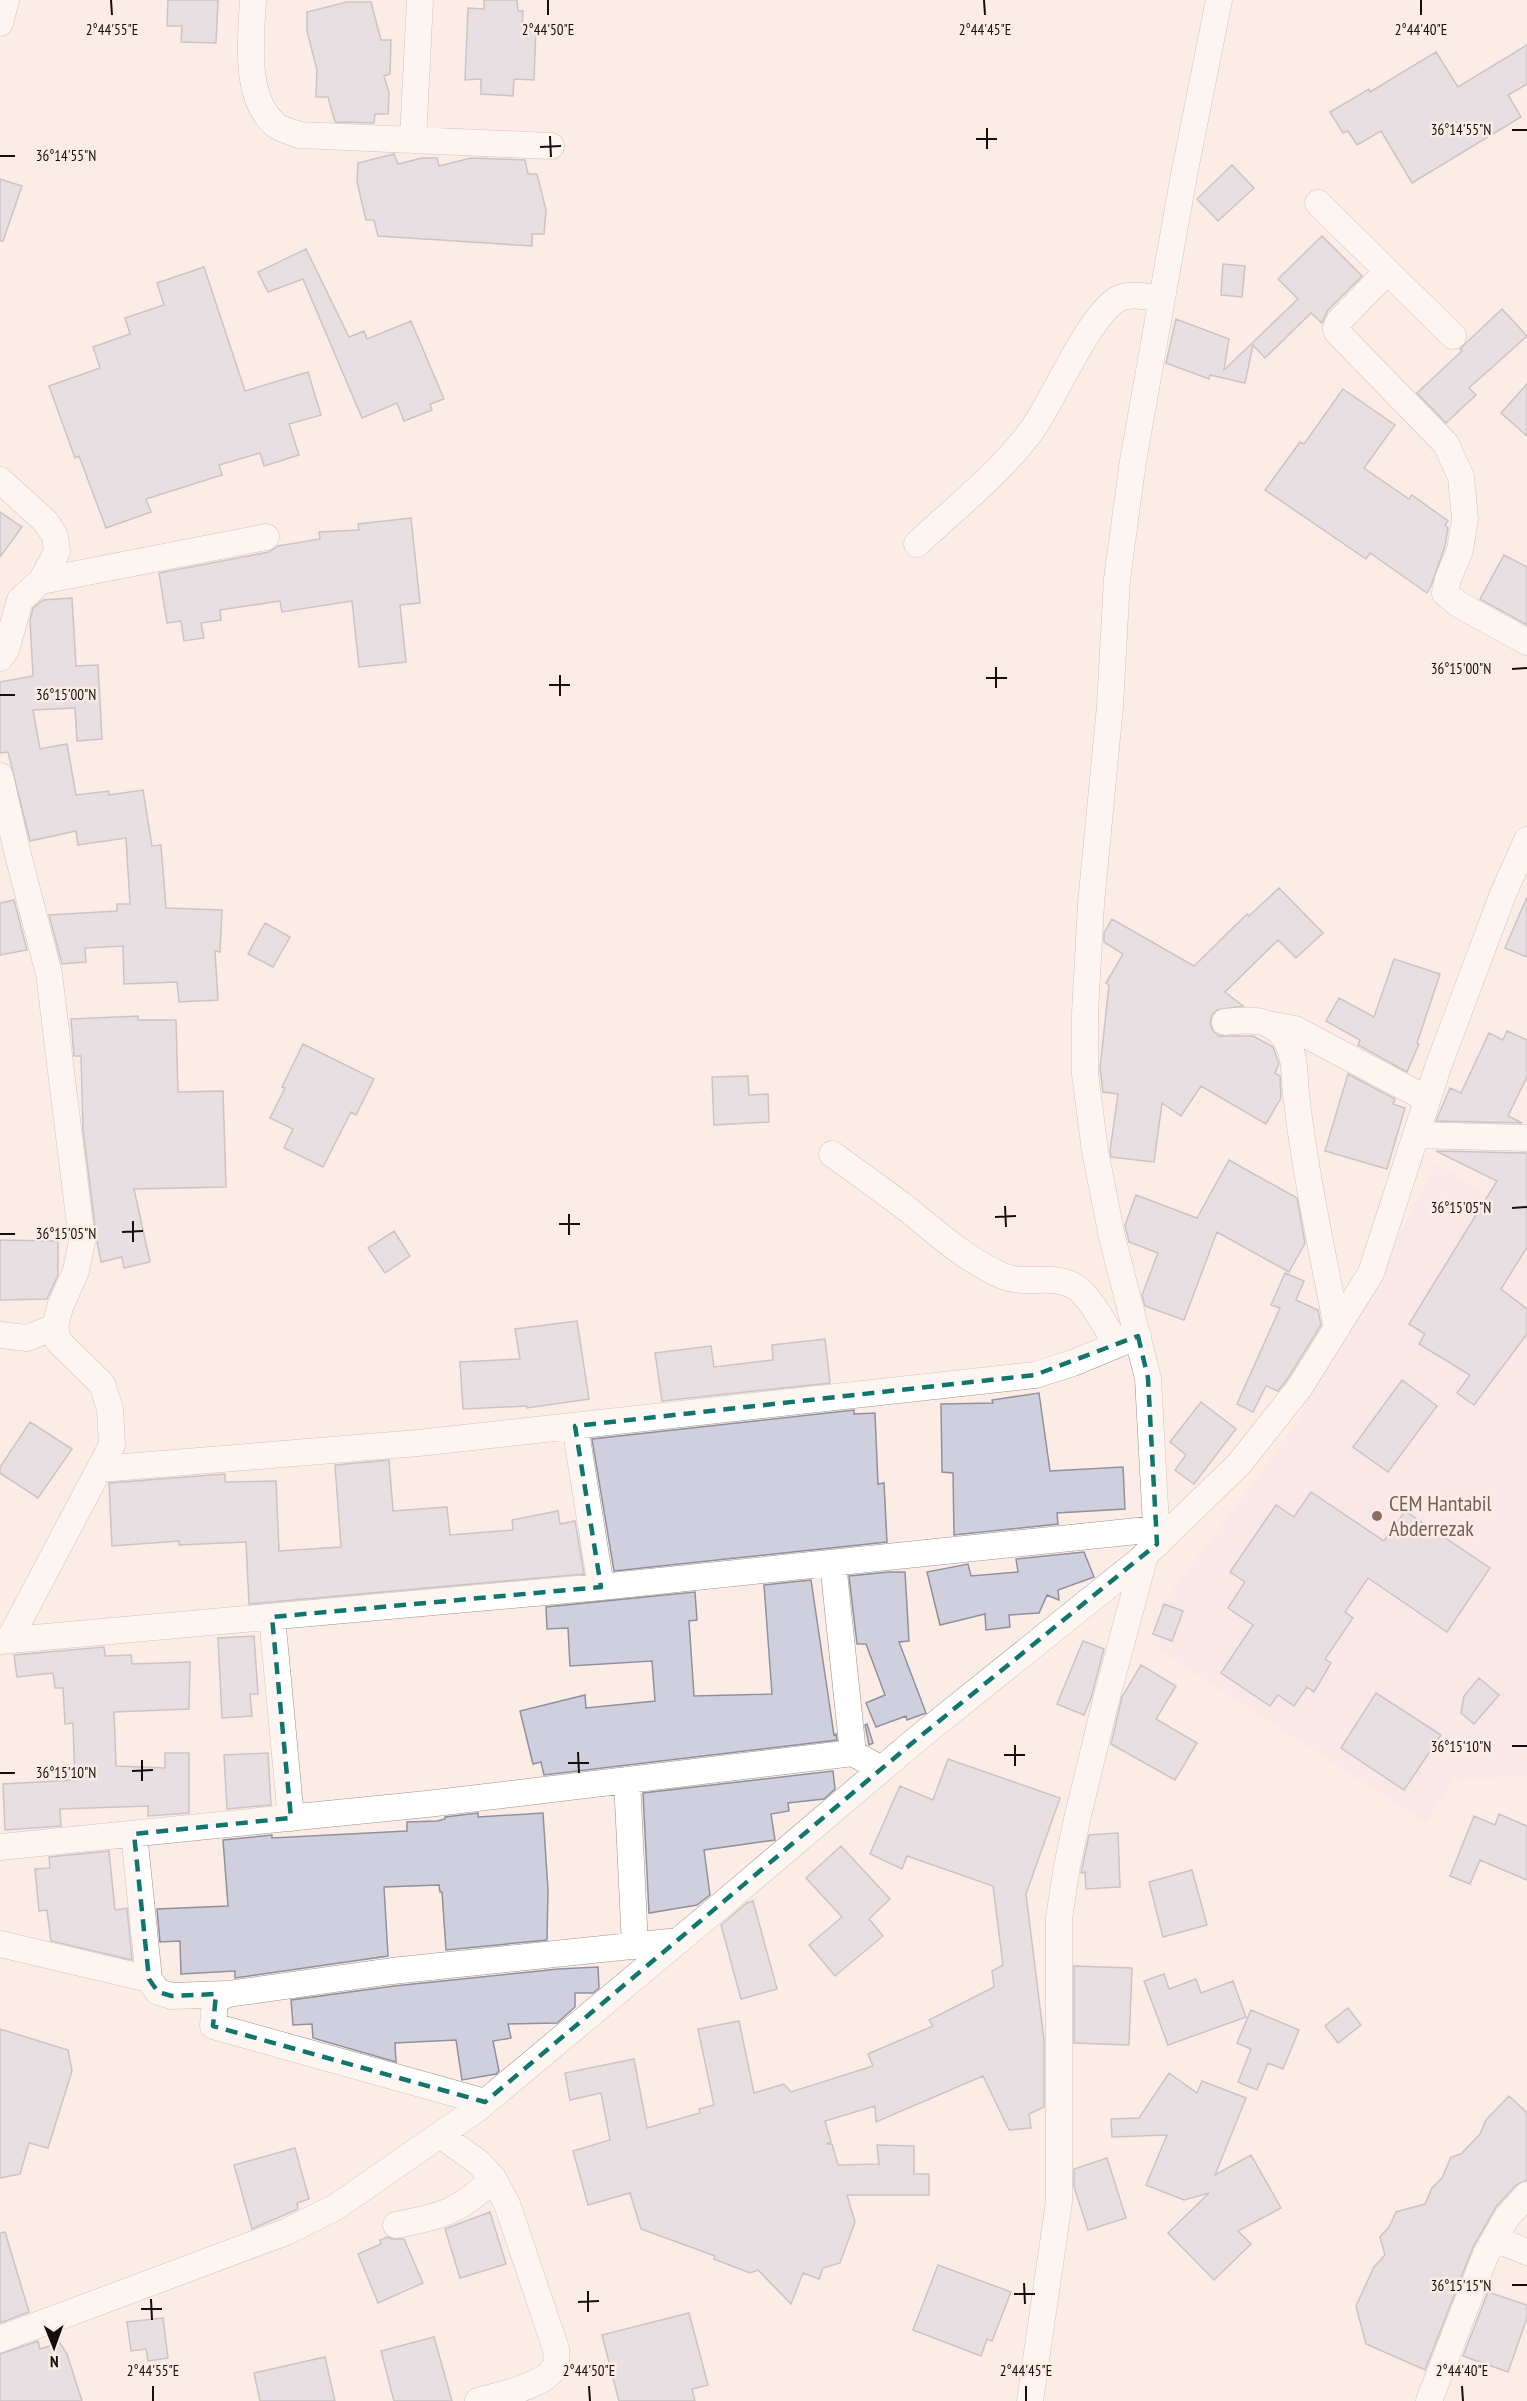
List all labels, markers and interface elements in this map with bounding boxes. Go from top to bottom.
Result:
text: 2°44'55"E [86,20,138,39]
text: 2°44'50"E [522,20,574,39]
text: 2°44'45"E [959,20,1011,39]
text: 2°44'40"E [1395,20,1447,39]
text: 36°14'55"N [1431,120,1491,139]
text: 36°14'55"N [36,146,96,165]
text: 36°15'00"N [1431,659,1491,678]
text: 36°15'00"N [36,685,96,704]
text: 36°15'05"N [1431,1198,1491,1217]
text: 36°15'05"N [36,1224,96,1243]
place label: CEM Hantabil Abderrezak [1389,1489,1493,1542]
marker: CEM Hantabil Abderrezak [1370,1509,1384,1523]
text: 36°15'10"N [1431,1737,1491,1756]
text: 36°15'10"N [36,1763,96,1782]
text: 36°15'15"N [1431,2276,1491,2295]
north arrow [24,2317,84,2377]
text: N [50,2352,59,2372]
text: 2°44'55"E [127,2361,179,2380]
text: 2°44'50"E [563,2361,615,2380]
text: 2°44'45"E [1000,2361,1052,2380]
text: 2°44'40"E [1436,2361,1488,2380]

